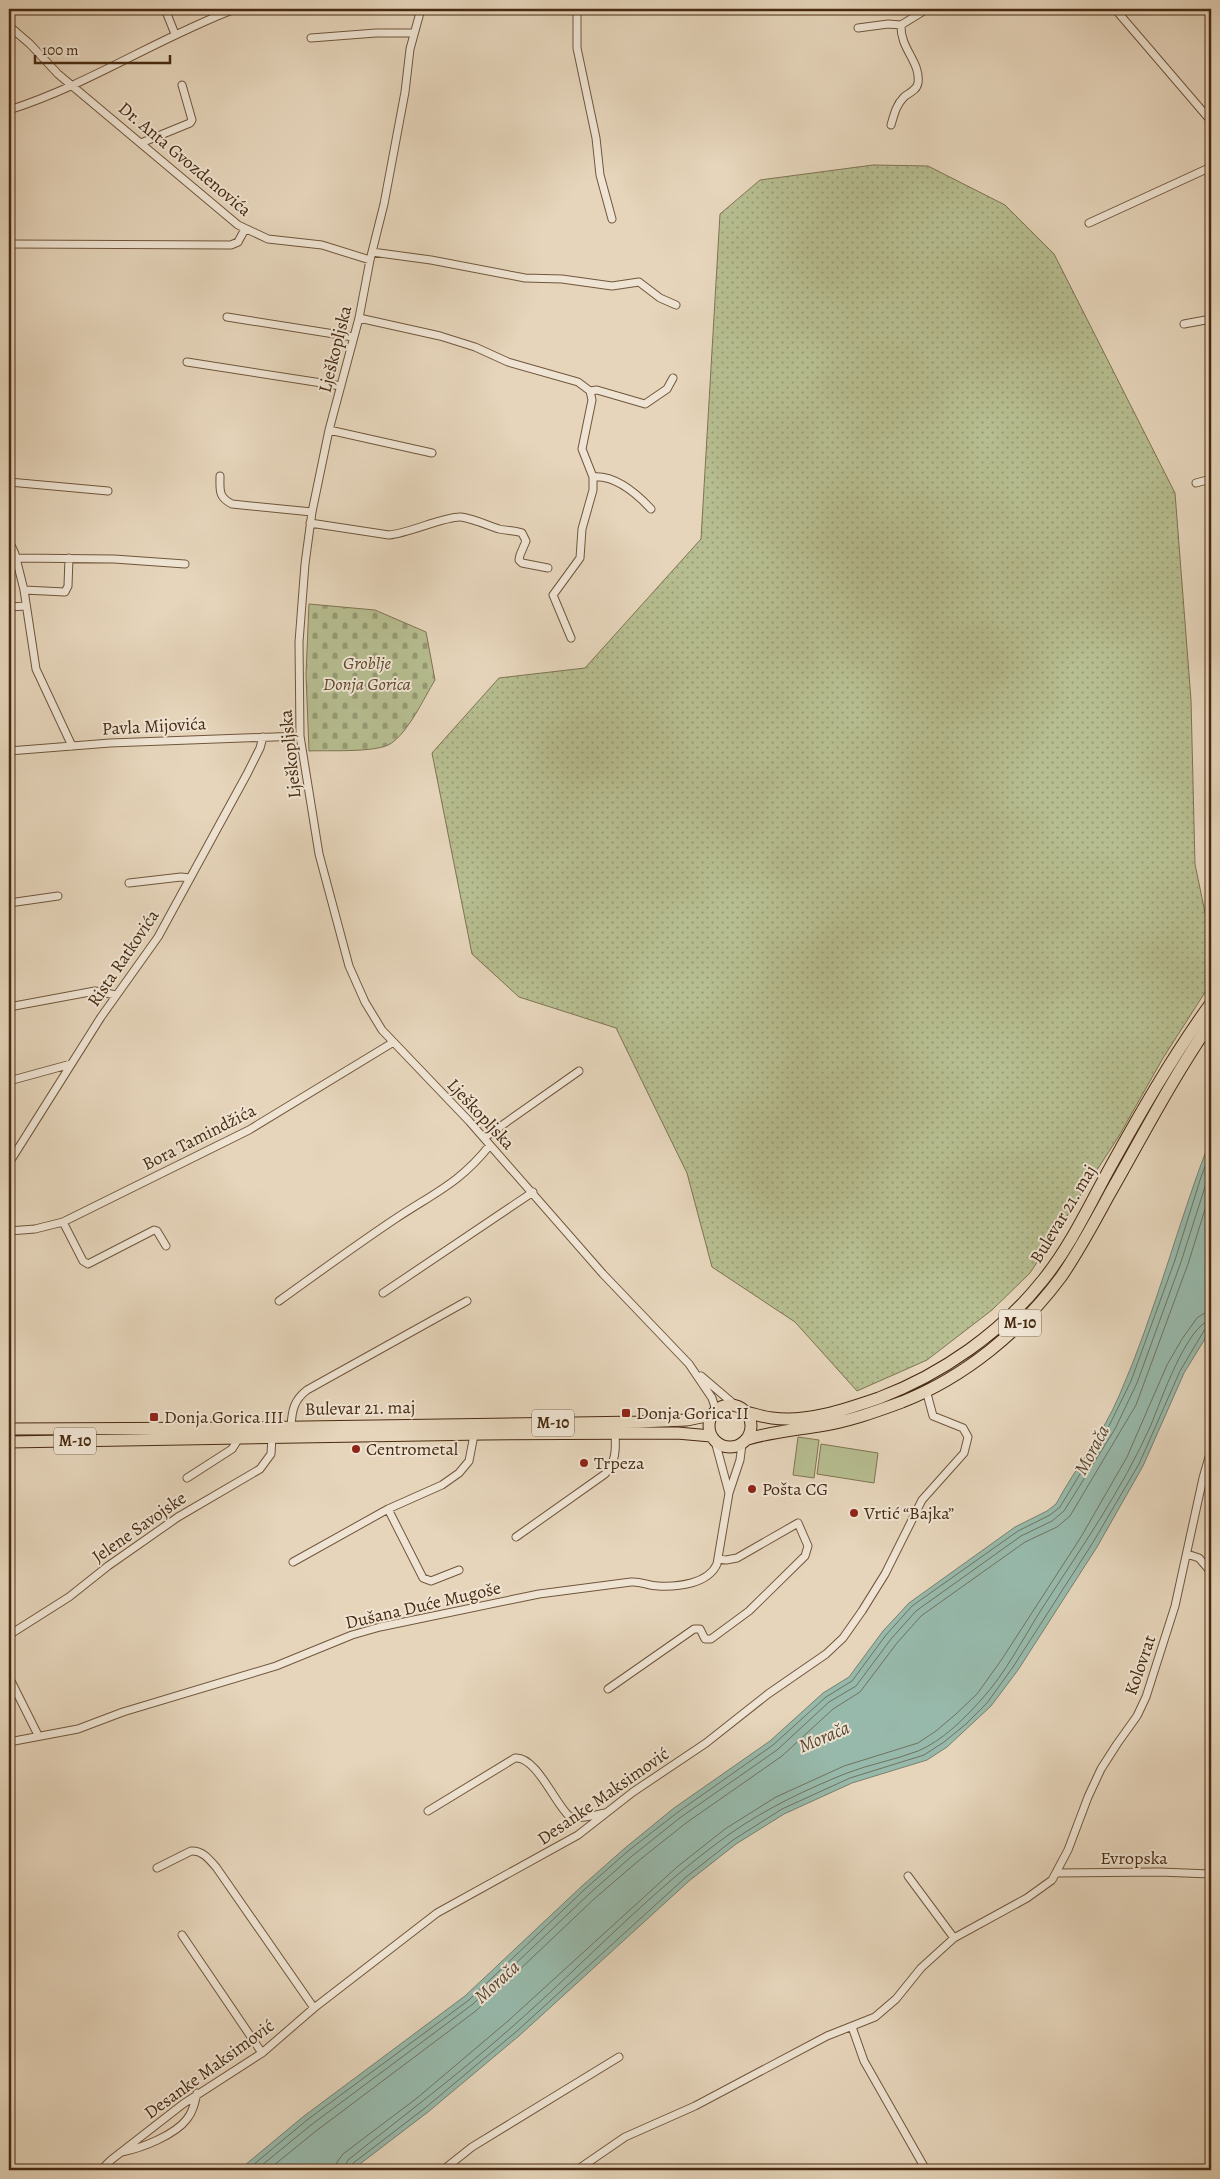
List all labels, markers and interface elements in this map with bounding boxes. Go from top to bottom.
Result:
scale bar [35,32,170,64]
text: 100 m [42,40,79,60]
street label: Dr. Anta Gvozdenovića [114,96,257,222]
street label: Lješkopljska [313,302,358,395]
park label: Groblje Donja Gorica [323,651,411,696]
street label: Lješkopljska [273,708,307,800]
street label: Pavla Mijovića [101,711,207,741]
street label: Rista Ratkovića [82,904,165,1011]
street label: Lješkopljska [442,1073,521,1155]
street label: Bora Tamindžića [138,1098,260,1176]
street label: Bulevar 21. maj [1024,1160,1102,1268]
road number: M-10 [999,1310,1041,1336]
street label: Bulevar 21. maj [304,1395,416,1421]
place label: Donja Gorica II [636,1401,749,1425]
place label: Donja Gorica III [164,1405,283,1429]
marker: Donja Gorica II [620,1407,632,1419]
road number: M-10 [532,1410,574,1436]
marker: Donja Gorica III [148,1411,160,1423]
water label: Morača [1068,1420,1116,1479]
road number: M-10 [54,1428,96,1454]
place label: Centrometal [366,1437,459,1461]
marker: Centrometal [350,1443,362,1455]
place label: Trpeza [594,1451,645,1475]
marker: Trpeza [578,1457,590,1469]
place label: Pošta CG [762,1477,828,1501]
marker: Pošta CG [746,1483,758,1495]
street label: Jelene Savojske [87,1486,191,1568]
place label: Vrtić “Bajka” [863,1501,954,1525]
marker: Vrtić “Bajka” [848,1507,860,1519]
street label: Dušana Duće Mugoše [343,1575,503,1635]
street label: Kolovrat [1119,1632,1161,1698]
water label: Morača [795,1715,854,1759]
street label: Desanke Maksimović [532,1742,674,1850]
street label: Evropska [1100,1846,1168,1870]
water label: Morača [469,1954,526,2009]
street label: Desanke Maksimović [139,2014,279,2124]

